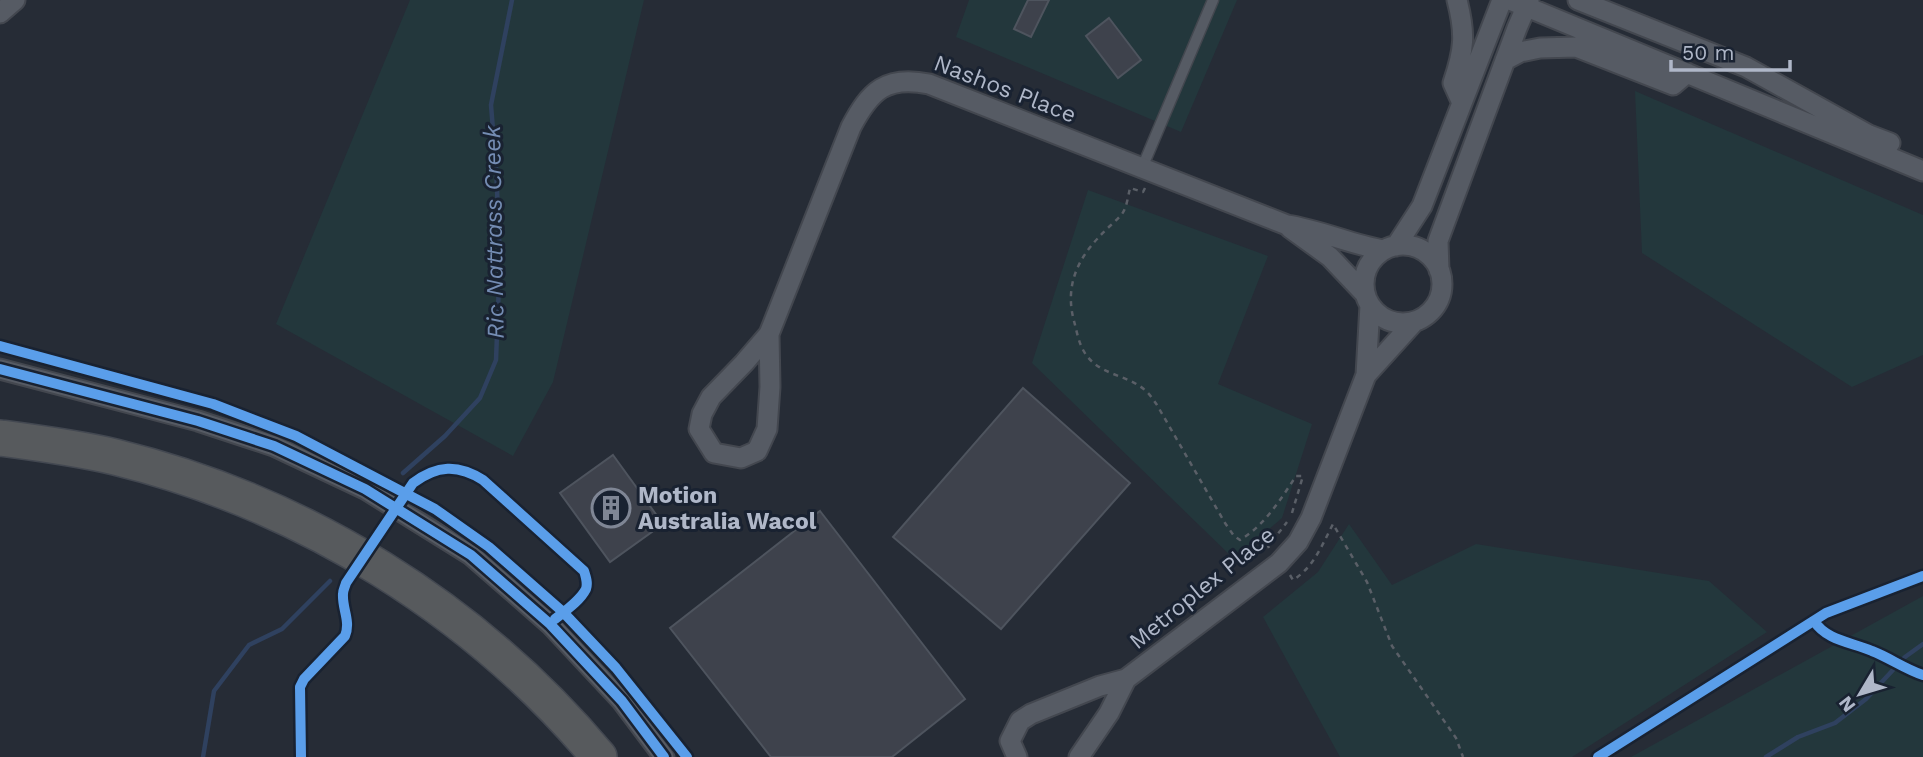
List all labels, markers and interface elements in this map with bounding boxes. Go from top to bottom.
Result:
scale bar [1671,28,1790,72]
text: 50 m [1682,40,1734,65]
street label: Nashos Place [930,49,1080,129]
water label: Ric Nattrass Creek [478,124,510,339]
place label: Motion Australia Wacol [638,482,817,535]
building icon: Motion Australia Wacol [590,487,632,529]
street label: Metroplex Place [1124,521,1280,655]
north arrow [1825,659,1895,729]
text: N [1834,692,1860,717]

